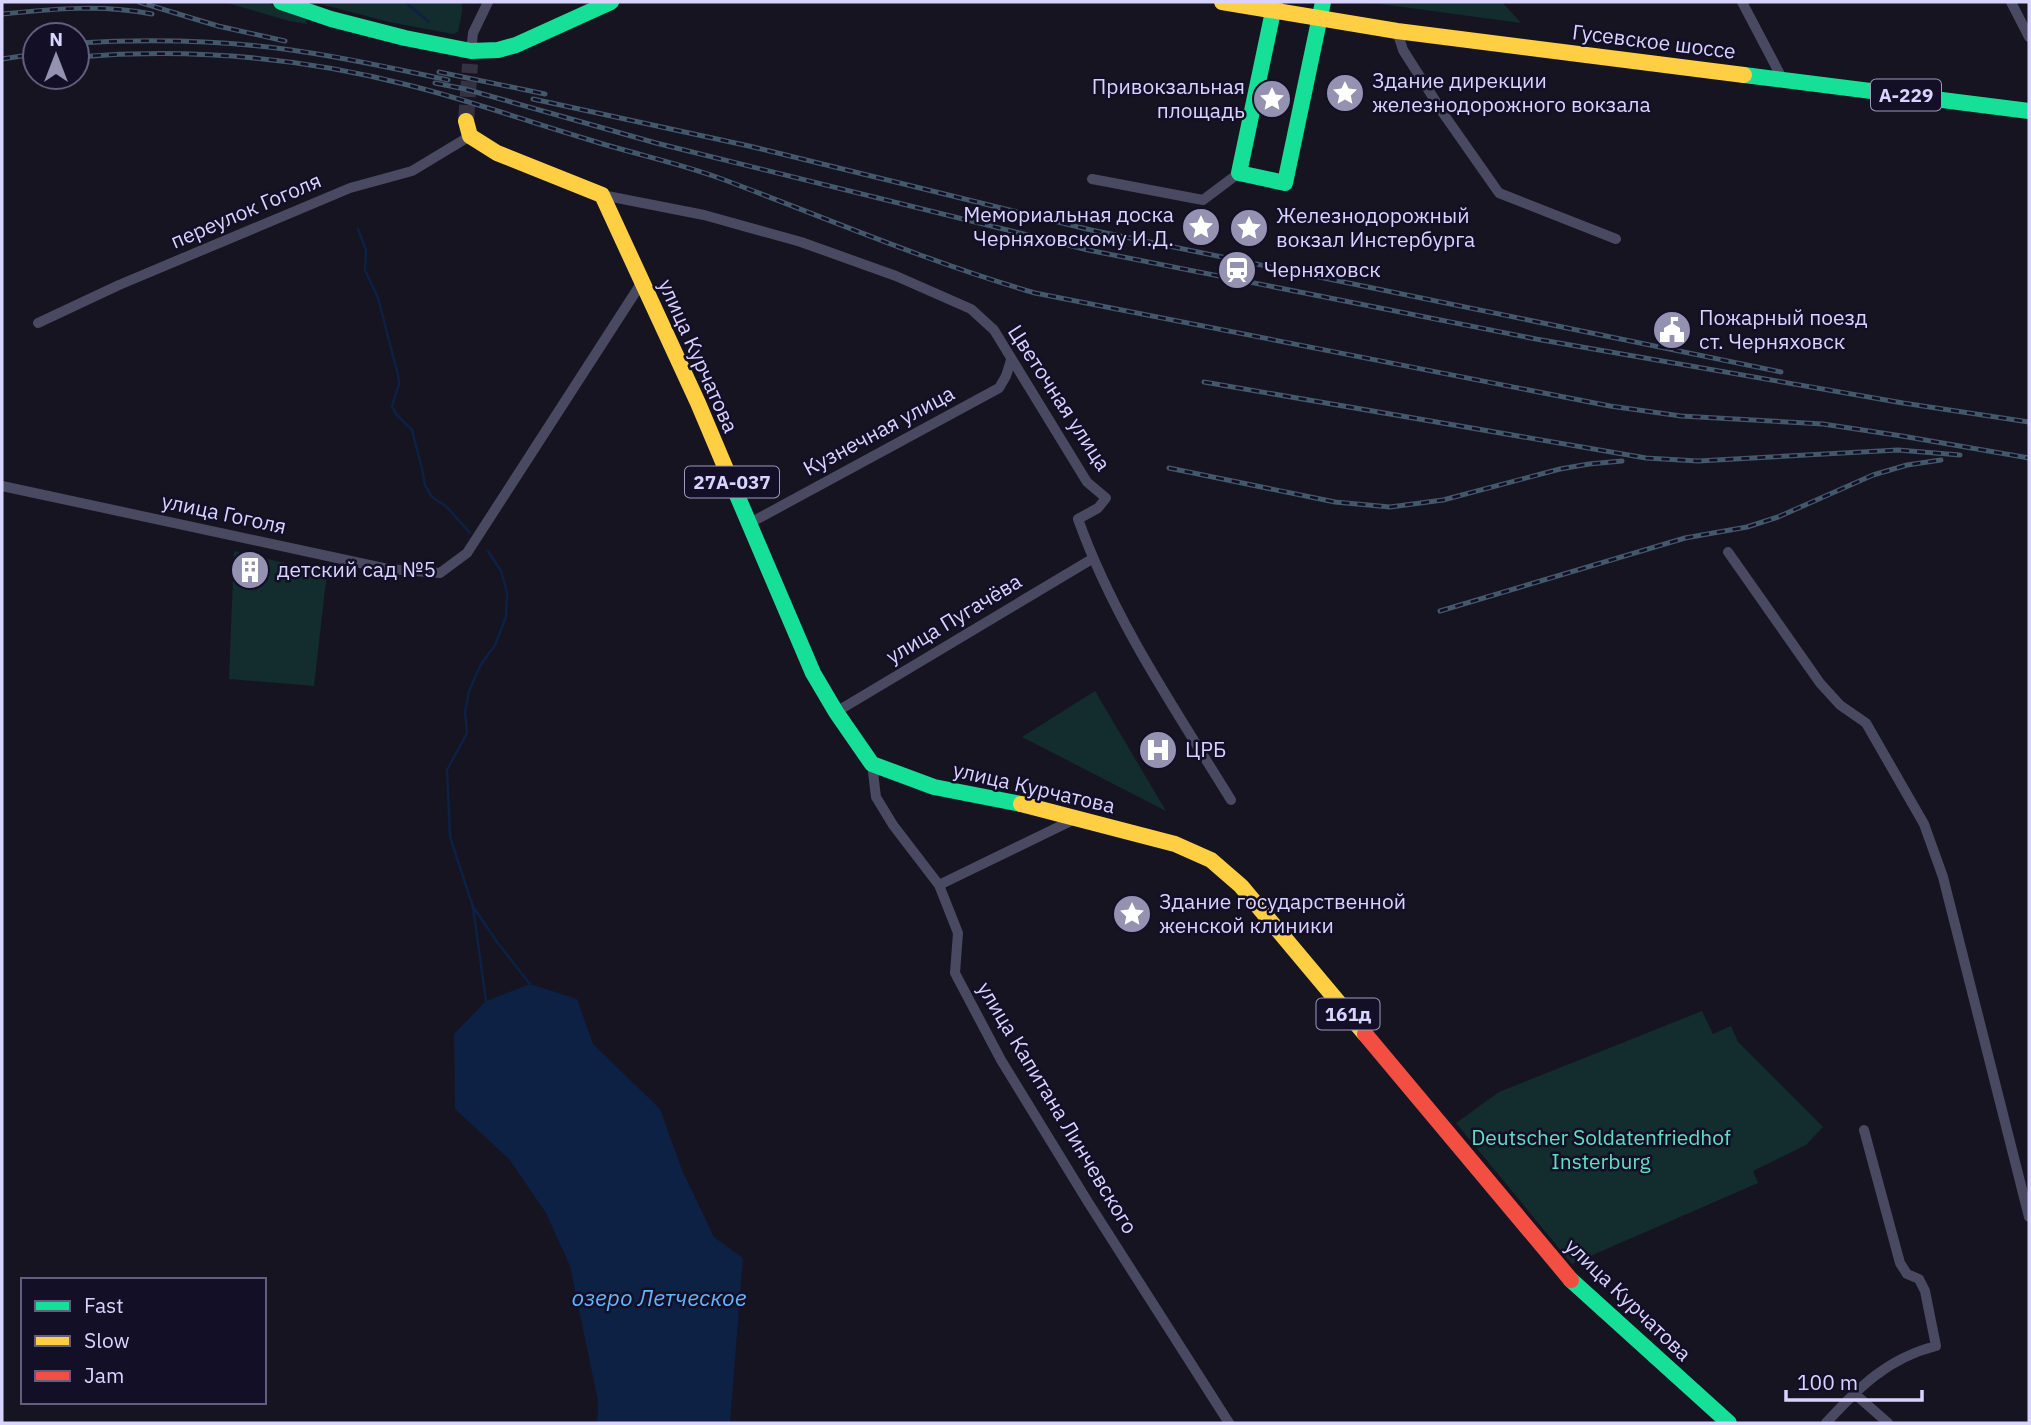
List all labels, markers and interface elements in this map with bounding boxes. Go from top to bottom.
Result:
street label: Гусевское шоссе [1571,17,1737,65]
north arrow [21,21,91,91]
text: N [49,27,63,51]
place label: Здание дирекции железнодорожного вокзала [1372,66,1651,118]
place label: Привокзальная площадь [1092,72,1245,124]
place icon: Здание дирекции железнодорожного вокзала [1324,72,1366,114]
place icon: Привокзальная площадь [1251,78,1293,120]
road number: А-229 [1871,80,1941,110]
street label: переулок Гоголя [166,166,325,254]
place label: Мемориальная доска Черняховскому И.Д. [963,200,1174,252]
place label: Железнодорожный вокзал Инстербурга [1276,201,1475,253]
place icon: Мемориальная доска Черняховскому И.Д. [1180,206,1222,248]
place icon: Железнодорожный вокзал Инстербурга [1228,207,1270,249]
station icon: Черняховск [1216,249,1258,291]
place label: Черняховск [1264,255,1381,283]
street label: улица Курчатова [652,274,745,437]
place label: Пожарный поезд ст. Черняховск [1699,303,1868,355]
public building icon: Пожарный поезд ст. Черняховск [1651,309,1693,351]
street label: Цветочная улица [1002,319,1118,476]
street label: Кузнечная улица [798,378,959,482]
road number: 27А-037 [685,467,779,498]
street label: улица Гоголя [159,486,289,540]
building icon: детский сад №5 [229,549,271,591]
place label: детский сад №5 [277,555,436,583]
street label: улица Пугачёва [880,567,1027,670]
hospital icon: ЦРБ [1137,729,1179,771]
place label: ЦРБ [1185,735,1226,763]
street label: улица Курчатова [950,755,1118,819]
place label: Здание государственной женской клиники [1159,887,1406,939]
place icon: Здание государственной женской клиники [1111,893,1153,935]
street label: улица Капитана Линчевского [971,976,1144,1239]
road number: 161д [1316,998,1380,1030]
park label: Deutscher Soldatenfriedhof Insterburg [1471,1123,1731,1175]
street label: улица Курчатова [1559,1232,1698,1367]
legend [21,1278,266,1404]
water label: озеро Летческое [572,1282,747,1312]
text: Fast [84,1291,124,1319]
text: Slow [84,1326,130,1354]
scale bar [1786,1358,1923,1402]
text: Jam [84,1361,124,1389]
text: 100 m [1797,1368,1858,1396]

